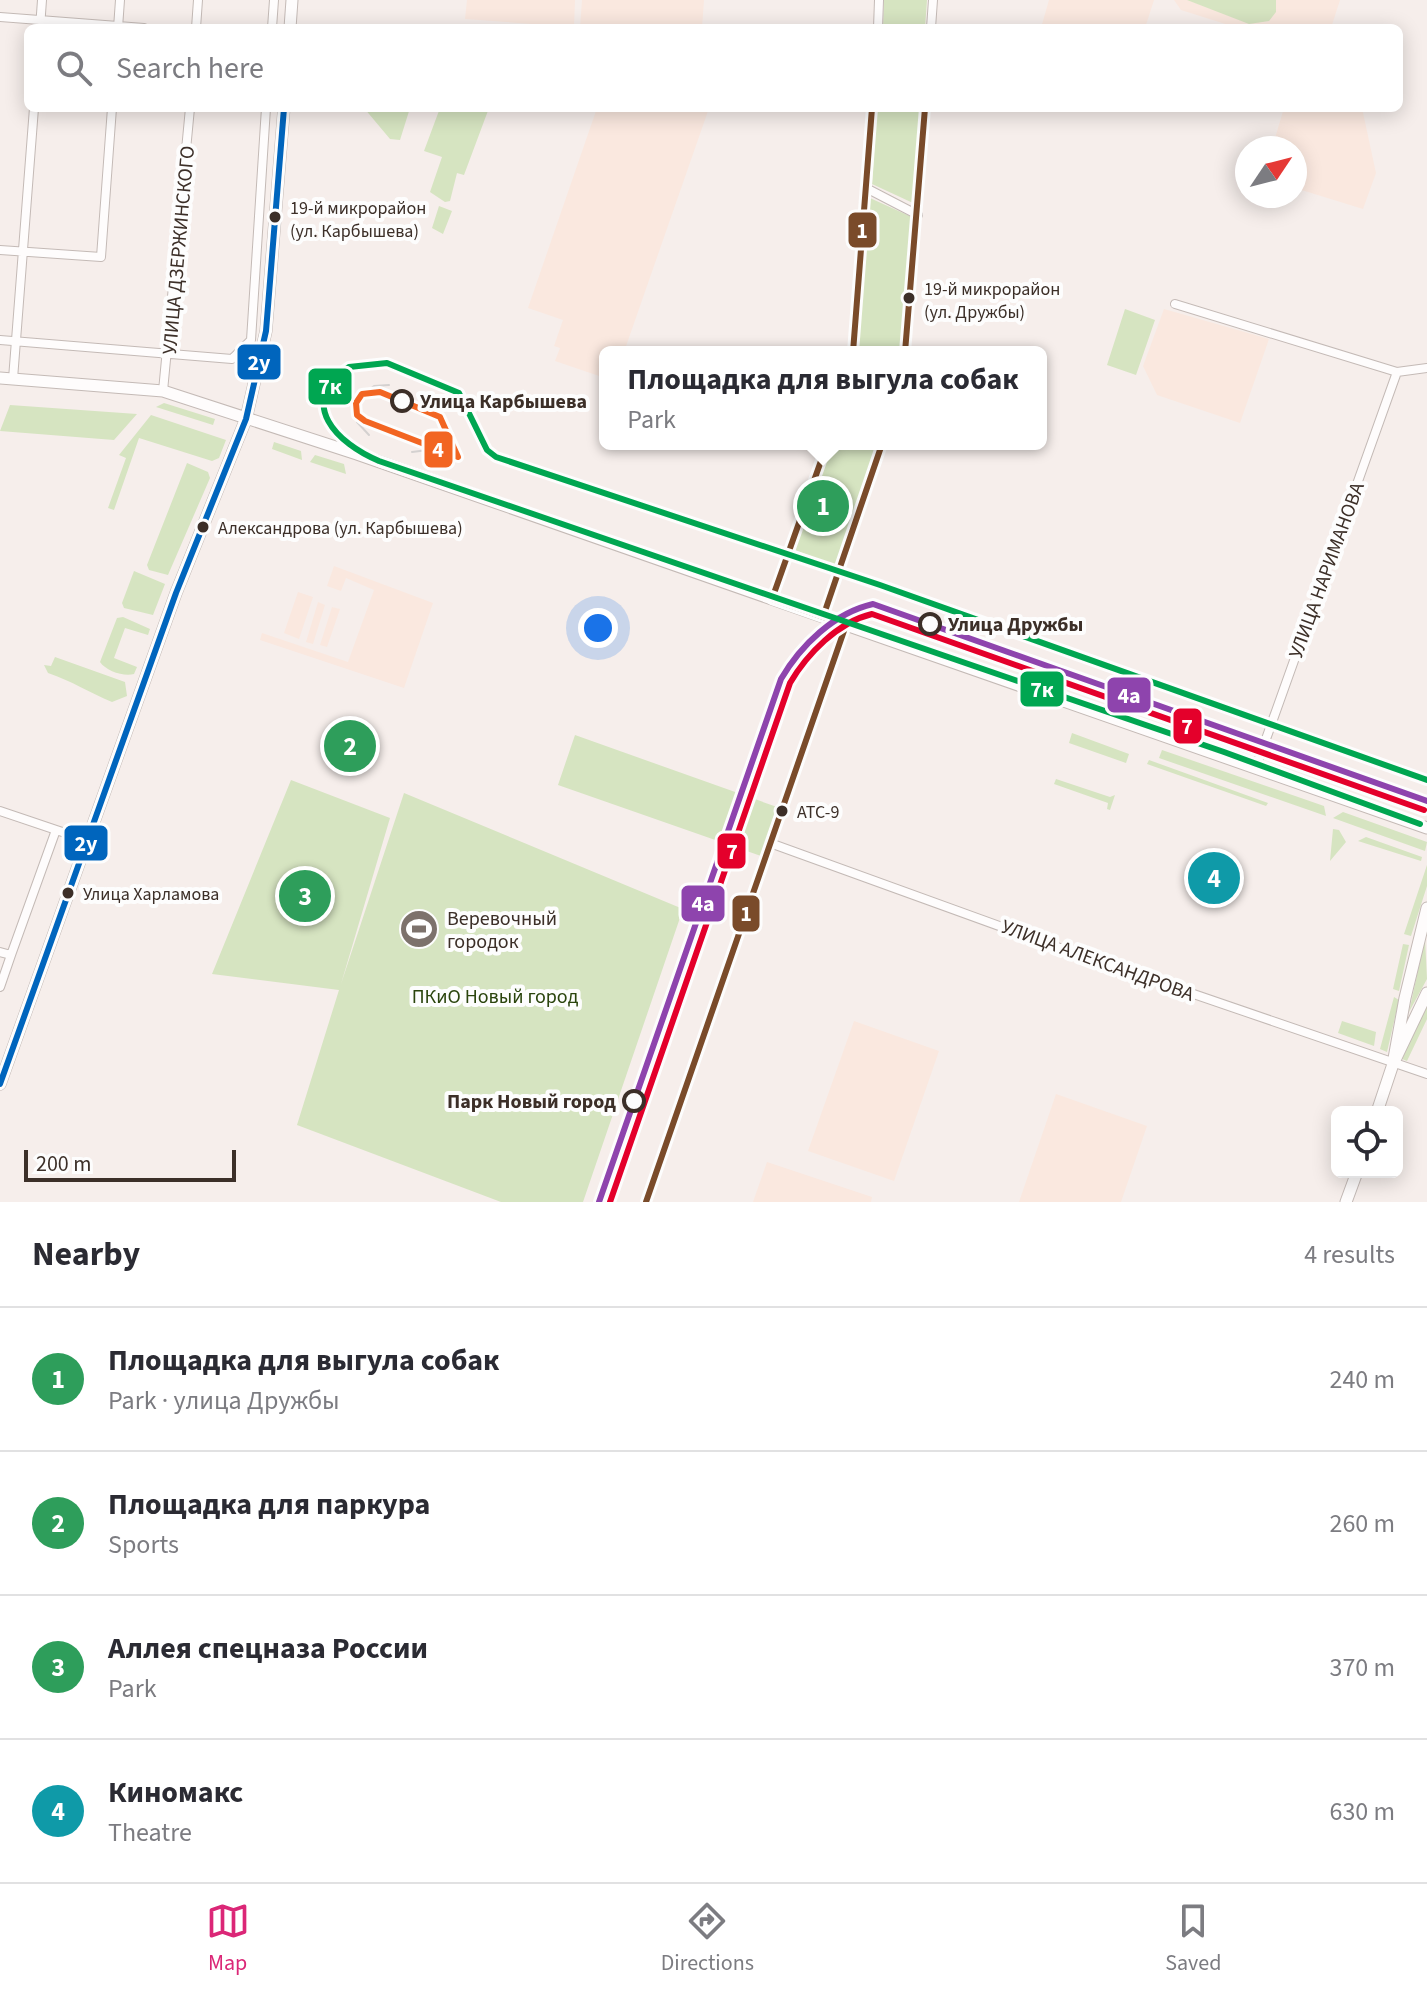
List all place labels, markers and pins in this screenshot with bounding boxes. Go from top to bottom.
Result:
place label: 19-й микрорайон (ул. Карбышева) [290,196,426,244]
marker: 19-й микрорайон (ул. Карбышева) [267,209,283,225]
place label: 19-й микрорайон (ул. Дружбы) [924,277,1060,325]
marker: 19-й микрорайон (ул. Дружбы) [901,290,917,306]
place label: Улица Карбышева [420,388,587,416]
marker: Улица Карбышева [391,390,413,412]
pin: 1 [797,476,849,536]
place label: Александрова (ул. Карбышева) [218,516,463,541]
marker: Александрова (ул. Карбышева) [195,519,211,535]
place label: Улица Дружбы [948,611,1083,639]
marker: Улица Дружбы [919,613,941,635]
pin: 2 [324,716,376,776]
place label: АТС-9 [797,800,839,825]
marker: АТС-9 [774,803,790,819]
pin: 4 [1188,848,1240,908]
pin: 3 [279,866,331,926]
place label: Улица Харламова [83,882,219,907]
marker: Улица Харламова [60,885,76,901]
place label: Веревочный городок [447,905,557,956]
sports icon: Веревочный городок [398,908,440,950]
place label: Парк Новый город [447,1088,616,1116]
marker: Парк Новый город [623,1090,645,1112]

